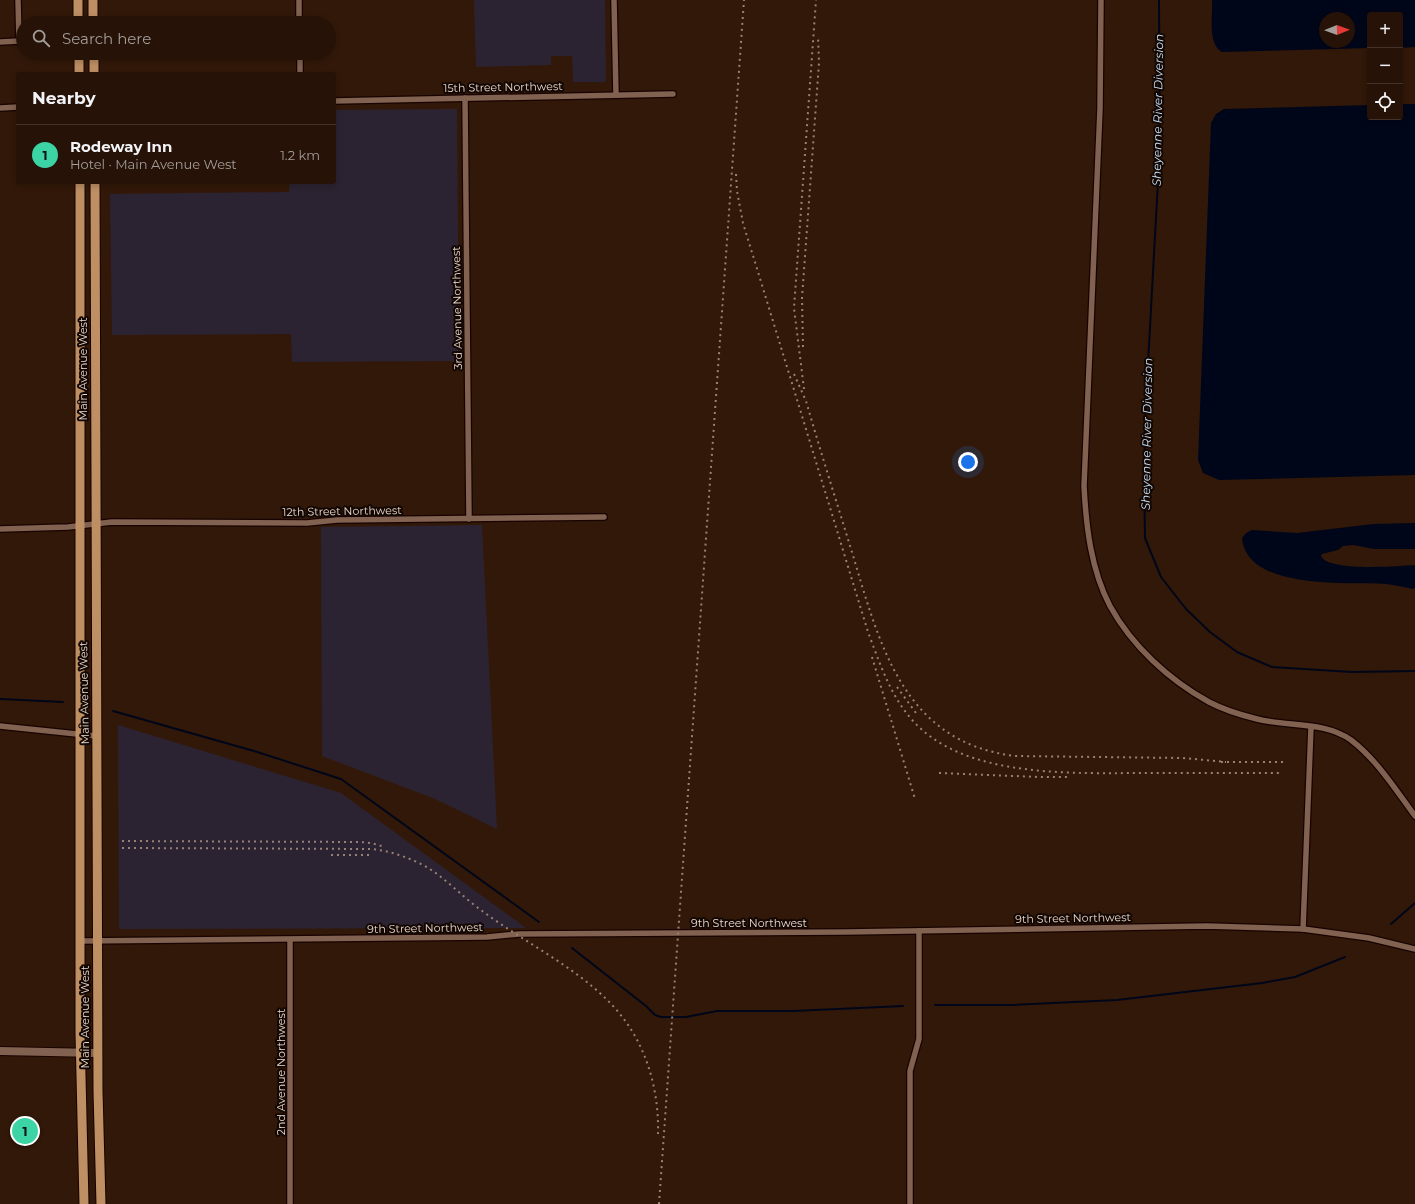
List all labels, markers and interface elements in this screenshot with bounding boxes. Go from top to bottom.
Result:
north arrow [1319,12,1355,48]
map controls [1367,12,1403,120]
button: + [1367,12,1403,48]
search box [16,16,336,60]
icon: search [30,27,52,49]
text: Search here [62,29,151,48]
water label: Sheyenne River Diversion [1149,34,1166,186]
button: − [1367,48,1403,84]
street label: 15th Street Northwest [443,79,563,95]
button: locate [1367,84,1403,120]
text: Nearby [32,88,96,108]
text: Rodeway Inn [70,137,172,156]
text: 1 [42,147,48,163]
text: 1.2 km [280,147,320,163]
text: Hotel · Main Avenue West [70,156,237,172]
street label: 3rd Avenue Northwest [449,246,465,370]
street label: Main Avenue West [76,317,90,420]
water label: Sheyenne River Diversion [1138,358,1155,510]
your location [958,452,978,472]
street label: 12th Street Northwest [282,503,402,519]
street label: Main Avenue West [76,641,92,744]
street label: 9th Street Northwest [1015,910,1132,926]
street label: 9th Street Northwest [691,916,807,930]
street label: 9th Street Northwest [367,920,484,936]
street label: Main Avenue West [78,965,92,1068]
street label: 2nd Avenue Northwest [274,1008,288,1135]
pin: 1 [12,1116,38,1146]

